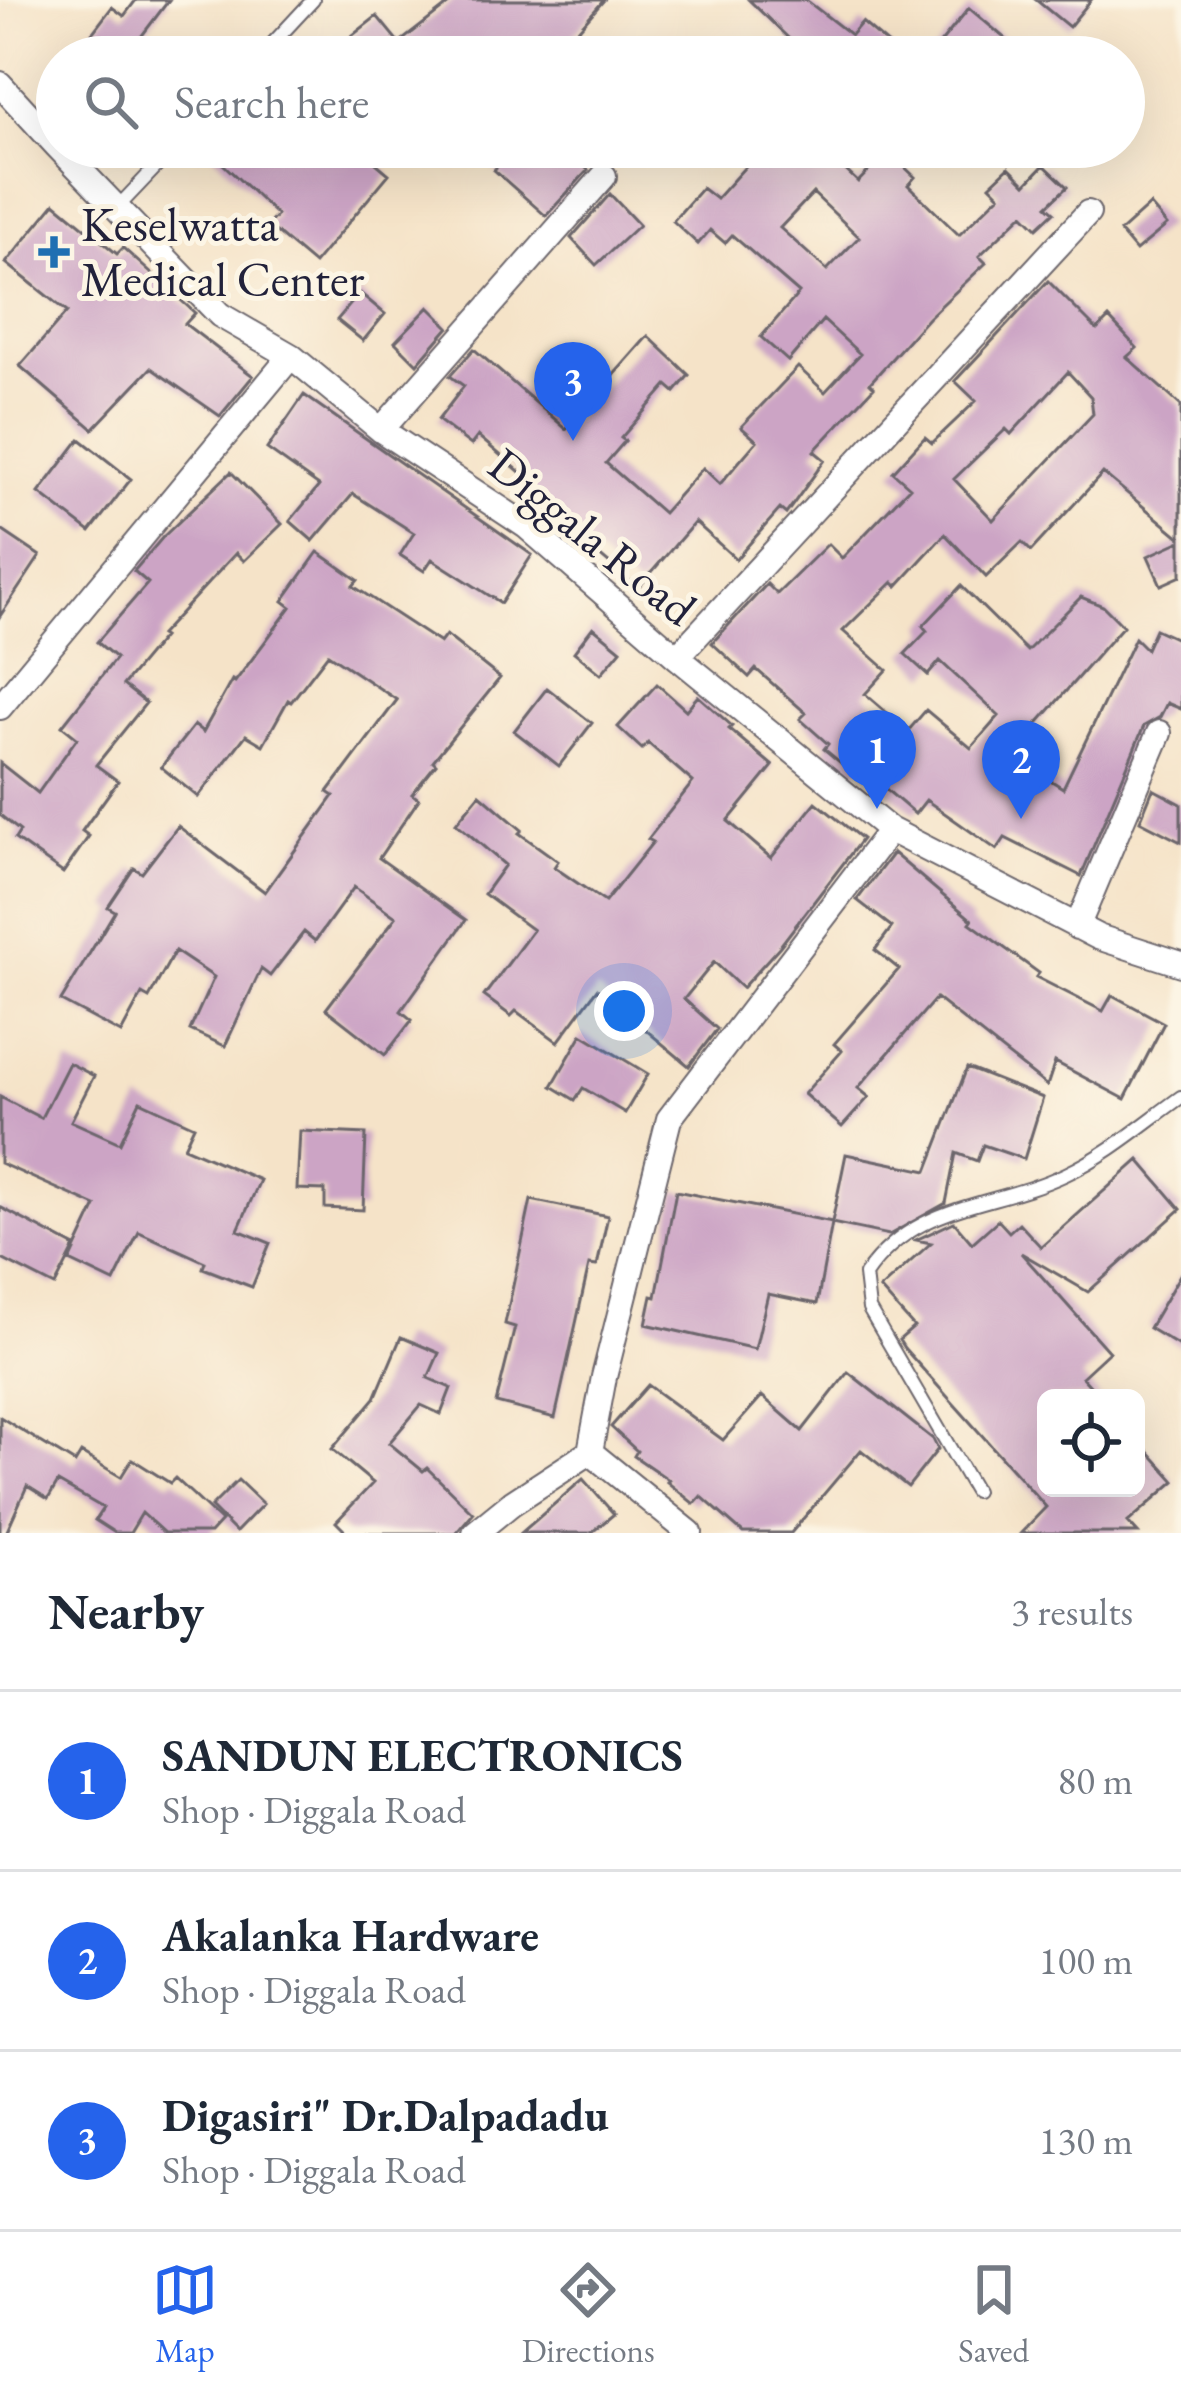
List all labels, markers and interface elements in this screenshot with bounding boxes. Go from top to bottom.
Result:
search box [36,36,1145,168]
icon: search [78,69,144,135]
text: Search here [174,73,369,131]
place label: Keselwatta Medical Center [81,193,365,310]
marker: Keselwatta Medical Center [38,236,70,268]
pin: 3 [534,342,612,441]
street label: Diggala Road [476,433,710,639]
pin: 1 [838,710,916,809]
pin: 2 [982,720,1060,819]
your location [594,981,654,1041]
map controls [1037,1389,1145,1497]
button: locate [1037,1389,1145,1497]
text: Nearby [48,1578,204,1644]
text: 3 results [1011,1586,1133,1637]
text: SANDUN ELECTRONICS [162,1726,683,1784]
text: 1 [77,1755,97,1806]
text: 80 m [1057,1755,1133,1806]
text: Shop · Diggala Road [162,1784,466,1835]
text: Akalanka Hardware [162,1906,539,1964]
text: 2 [77,1935,97,1986]
text: 100 m [1039,1935,1133,1986]
text: Shop · Diggala Road [162,1964,466,2015]
text: Digasiri" Dr.Dalpadadu [162,2086,609,2144]
text: 3 [77,2115,97,2166]
text: 130 m [1039,2115,1133,2166]
text: Shop · Diggala Road [162,2144,466,2195]
tab: Map [152,2257,218,2372]
tab: Directions [522,2257,655,2372]
tab: Saved [958,2257,1029,2372]

